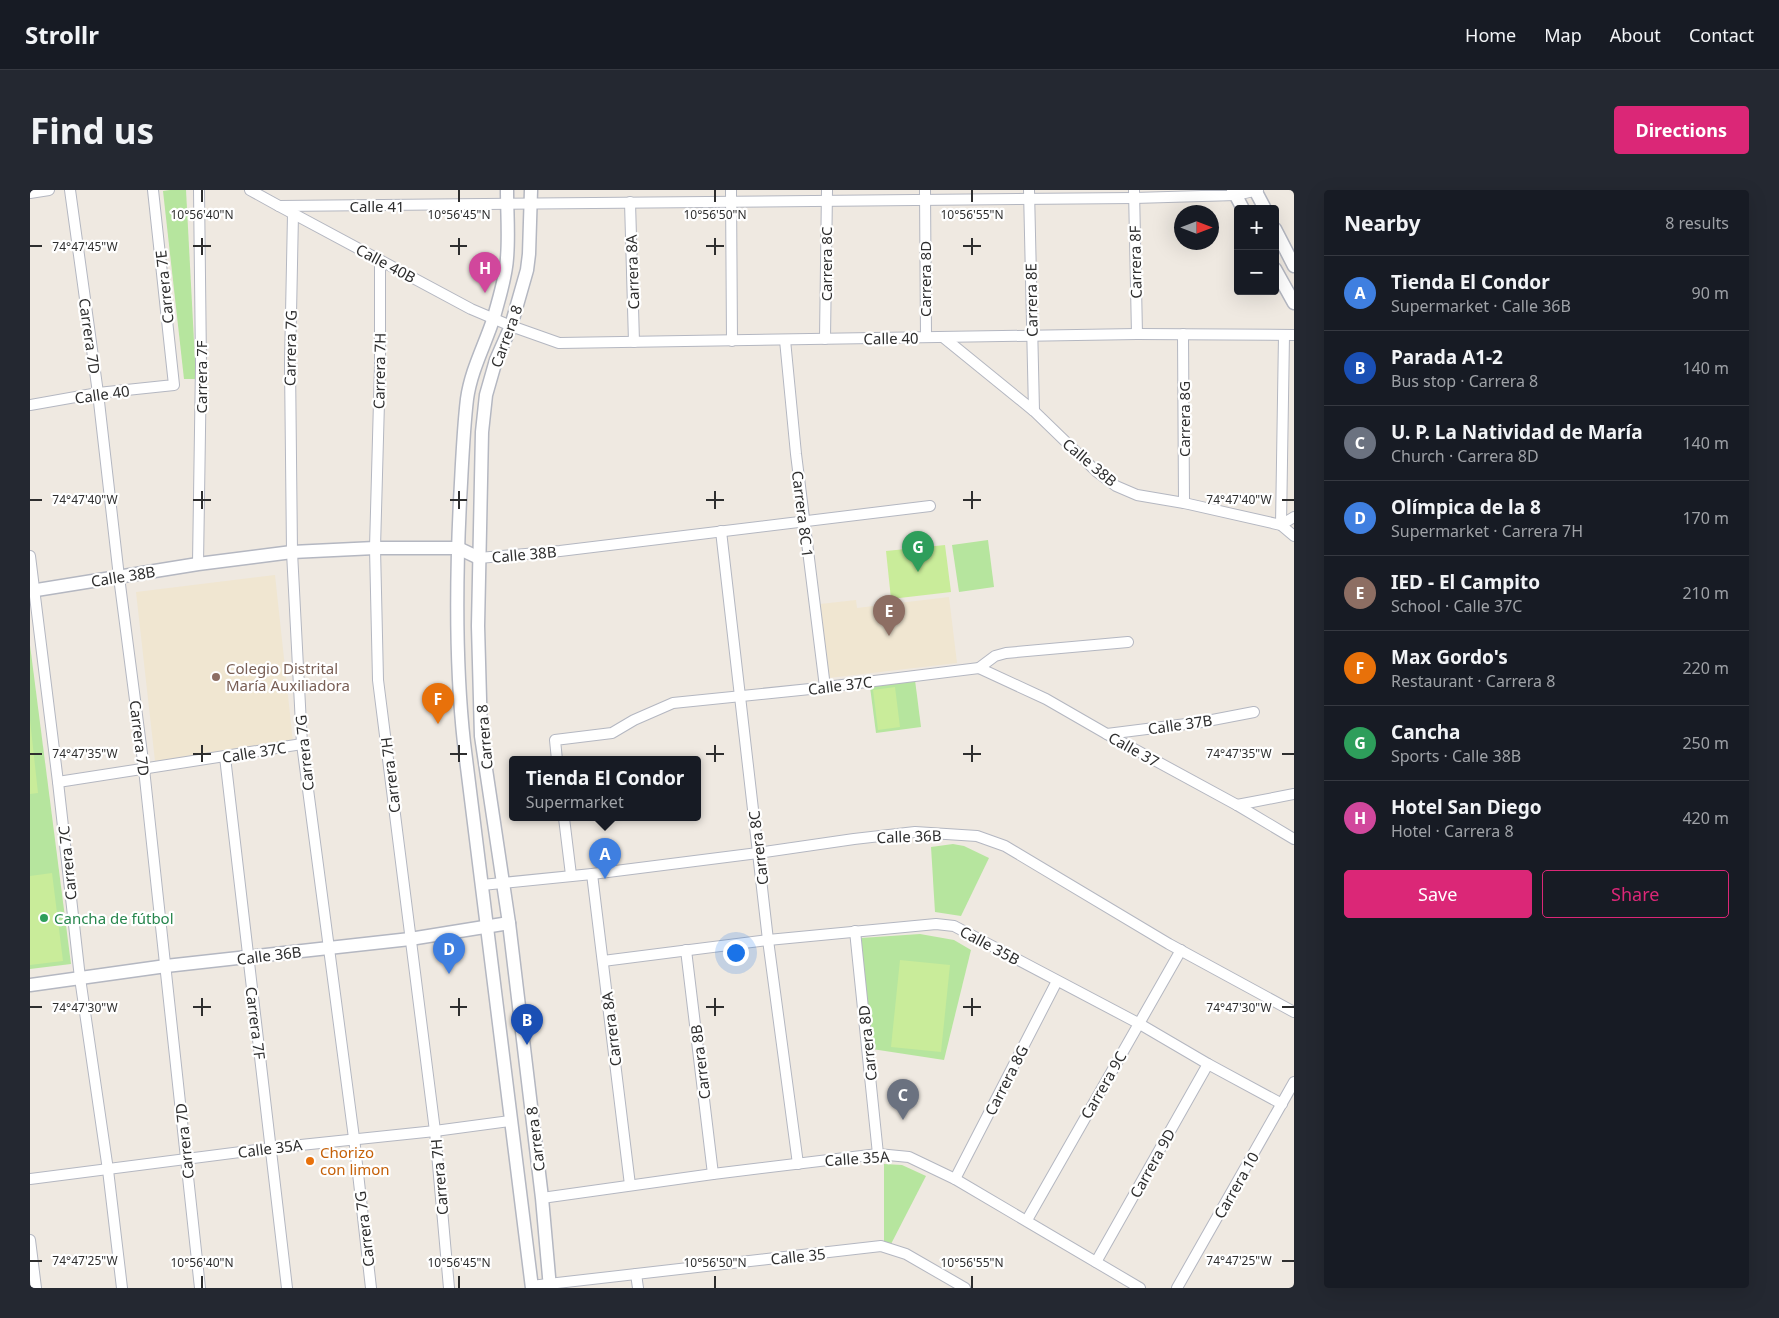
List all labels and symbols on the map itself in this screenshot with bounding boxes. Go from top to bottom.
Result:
street label: Calle 41 [349,196,405,216]
north arrow [1174,205,1219,250]
text: 10°56'40"N [170,206,234,223]
text: 10°56'45"N [427,206,491,223]
text: 10°56'50"N [683,206,747,223]
text: 10°56'55"N [940,206,1004,223]
street label: Carrera 8F [1124,225,1146,299]
street label: Carrera 8C [816,226,836,301]
street label: Carrera 8A [621,234,643,310]
text: 74°47'45"W [52,238,118,255]
street label: Calle 40B [353,239,419,287]
street label: Carrera 8D [915,241,935,317]
street label: Carrera 7E [150,249,178,325]
pin: H [469,252,501,293]
street label: Carrera 8E [1020,263,1042,337]
street label: Carrera 7D [75,297,105,375]
street label: Carrera 8 [485,302,527,370]
street label: Carrera 7G [279,310,301,386]
street label: Calle 40 [863,328,919,348]
street label: Carrera 7H [368,333,390,409]
street label: Carrera 7F [191,340,211,414]
street label: Calle 40 [73,380,131,408]
street label: Carrera 8G [1174,381,1194,457]
street label: Calle 38B [1059,433,1121,491]
street label: Carrera 8C 1 [788,470,818,558]
text: 74°47'40"W [52,491,118,508]
text: 74°47'40"W [1206,491,1272,508]
pin: G [902,531,934,572]
street label: Calle 38B [491,541,557,567]
street label: Calle 38B [89,561,157,591]
pin: E [873,595,905,636]
place label: Colegio Distrital María Auxiliadora [226,658,350,695]
marker: Colegio Distrital María Auxiliadora [210,671,222,683]
street label: Calle 37C [807,671,874,699]
pin: F [422,683,454,724]
street label: Carrera 7D [125,699,155,777]
street label: Carrera 8 [471,704,497,770]
street label: Calle 37B [1146,710,1214,738]
street label: Carrera 7G [290,714,318,792]
street label: Calle 37 [1105,727,1163,771]
street label: Carrera 7H [375,736,405,814]
street label: Calle 37C [221,737,288,767]
text: 74°47'35"W [52,745,118,762]
text: 74°47'35"W [1206,745,1272,762]
street label: Carrera 8C [743,809,772,886]
street label: Carrera 7C [53,824,81,901]
street label: Calle 36B [876,825,942,847]
pin: A [589,838,621,879]
place label: Cancha de fútbol [54,908,174,928]
marker: Cancha de fútbol [38,912,50,924]
street label: Calle 35B [957,921,1023,969]
pin: D [433,933,465,974]
your location [723,940,749,966]
street label: Calle 36B [236,941,302,969]
street label: Carrera 7F [242,986,270,1061]
street label: Carrera 8A [596,990,625,1067]
text: 74°47'30"W [52,999,118,1016]
text: 74°47'30"W [1206,999,1272,1016]
pin: B [511,1004,543,1045]
street label: Carrera 8D [853,1004,881,1082]
street label: Carrera 8B [686,1024,714,1100]
street label: Carrera 8G [980,1042,1032,1118]
street label: Carrera 9C [1076,1047,1131,1122]
pin: C [887,1079,919,1120]
street label: Carrera 7D [170,1102,198,1180]
street label: Carrera 8 [521,1105,549,1173]
street label: Carrera 9D [1125,1125,1179,1201]
street label: Calle 35A [237,1134,304,1162]
street label: Carrera 7H [426,1138,452,1216]
place label: Chorizo con limon [320,1142,390,1179]
street label: Calle 35A [824,1146,890,1170]
street label: Carrera 10 [1209,1148,1263,1222]
marker: Chorizo con limon [304,1155,316,1167]
street label: Carrera 7G [349,1190,379,1268]
street label: Calle 35 [770,1243,826,1269]
text: 74°47'25"W [52,1252,118,1269]
text: 74°47'25"W [1206,1252,1272,1269]
text: 10°56'40"N [170,1254,234,1271]
text: 10°56'45"N [427,1254,491,1271]
text: 10°56'50"N [683,1254,747,1271]
text: 10°56'55"N [940,1254,1004,1271]

